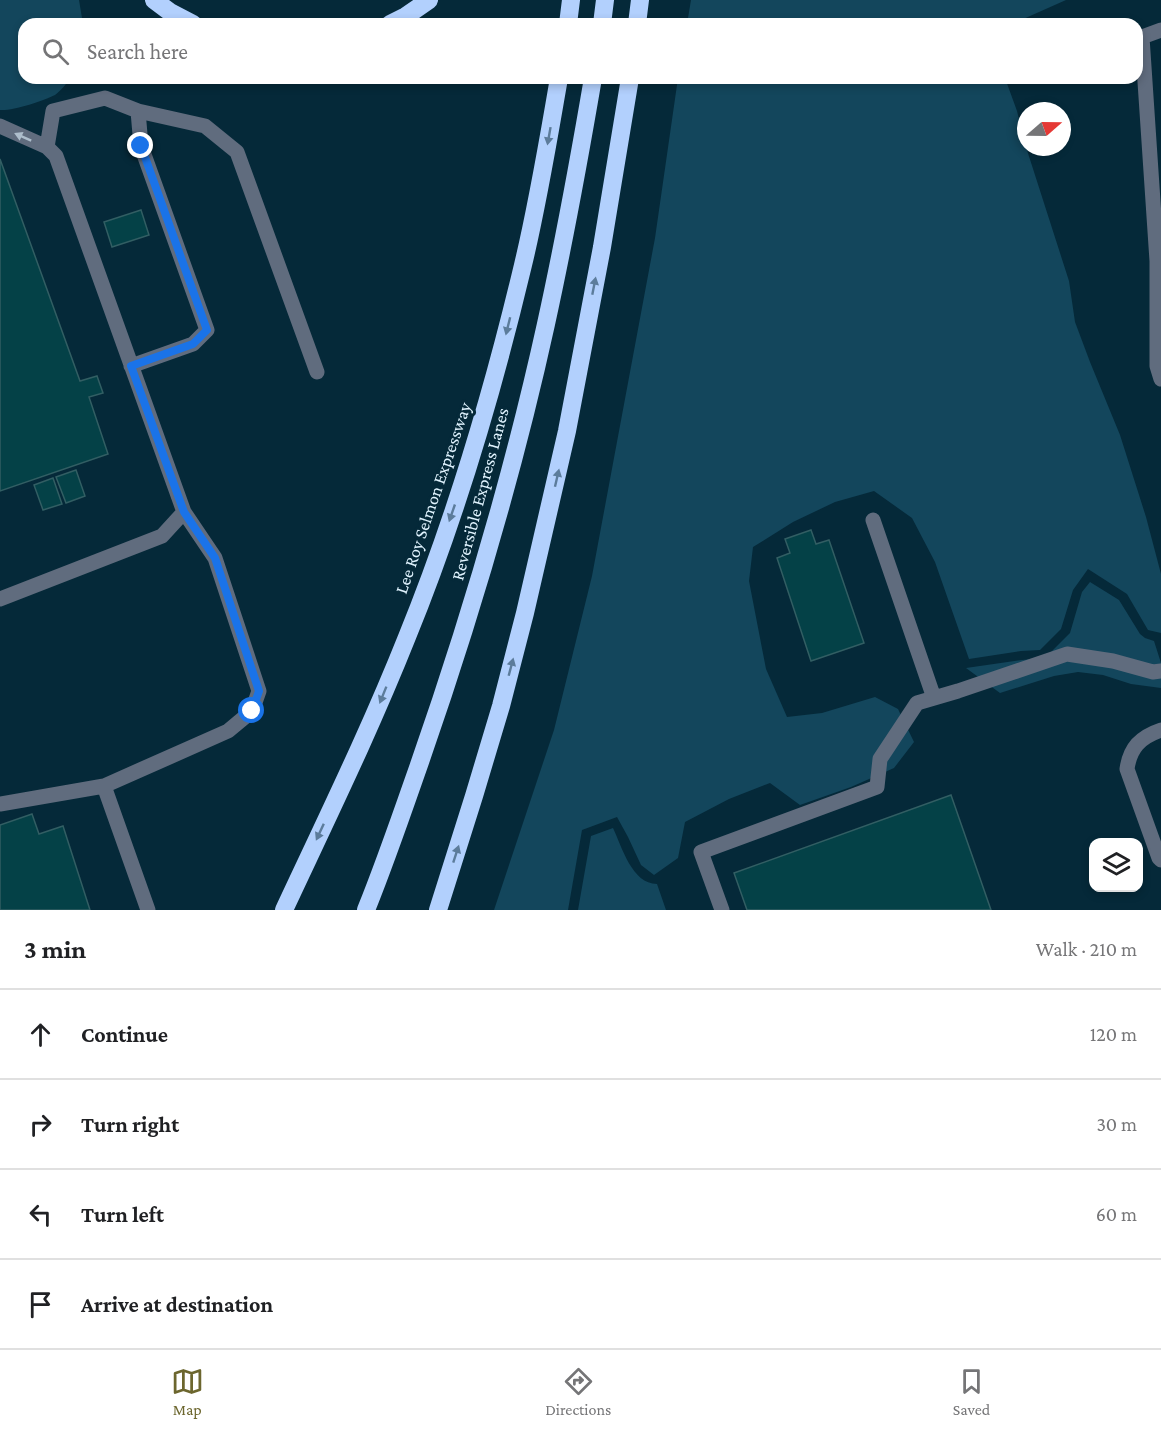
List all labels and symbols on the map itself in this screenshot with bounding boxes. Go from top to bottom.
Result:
north arrow [1017,102,1071,156]
one-way arrow [544,126,553,145]
one-way arrow [14,132,32,142]
route end [127,132,153,158]
one-way arrow [590,277,599,296]
one-way arrow [502,317,512,335]
street label: Lee Roy Selmon Expressway [391,399,475,596]
street label: Reversible Express Lanes [447,406,513,582]
one-way arrow [552,469,562,487]
one-way arrow [447,504,457,522]
one-way arrow [506,658,516,676]
one-way arrow [378,687,388,705]
route start [238,697,264,723]
one-way arrow [316,823,325,840]
one-way arrow [451,845,461,863]

